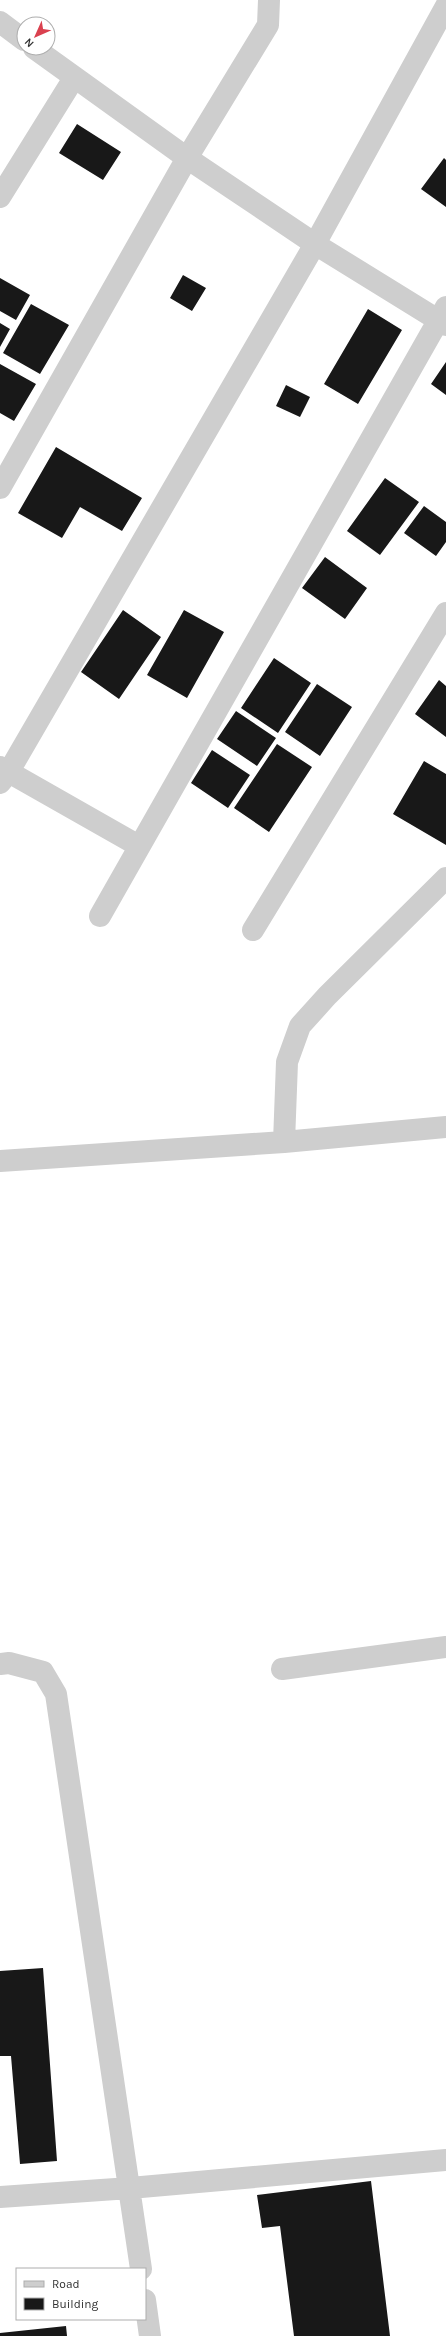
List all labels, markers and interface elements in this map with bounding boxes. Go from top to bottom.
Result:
north arrow [16,16,56,56]
text: N [22,35,37,50]
legend [16,2268,146,2320]
text: Road [52,2277,80,2291]
text: Building [52,2297,99,2311]

